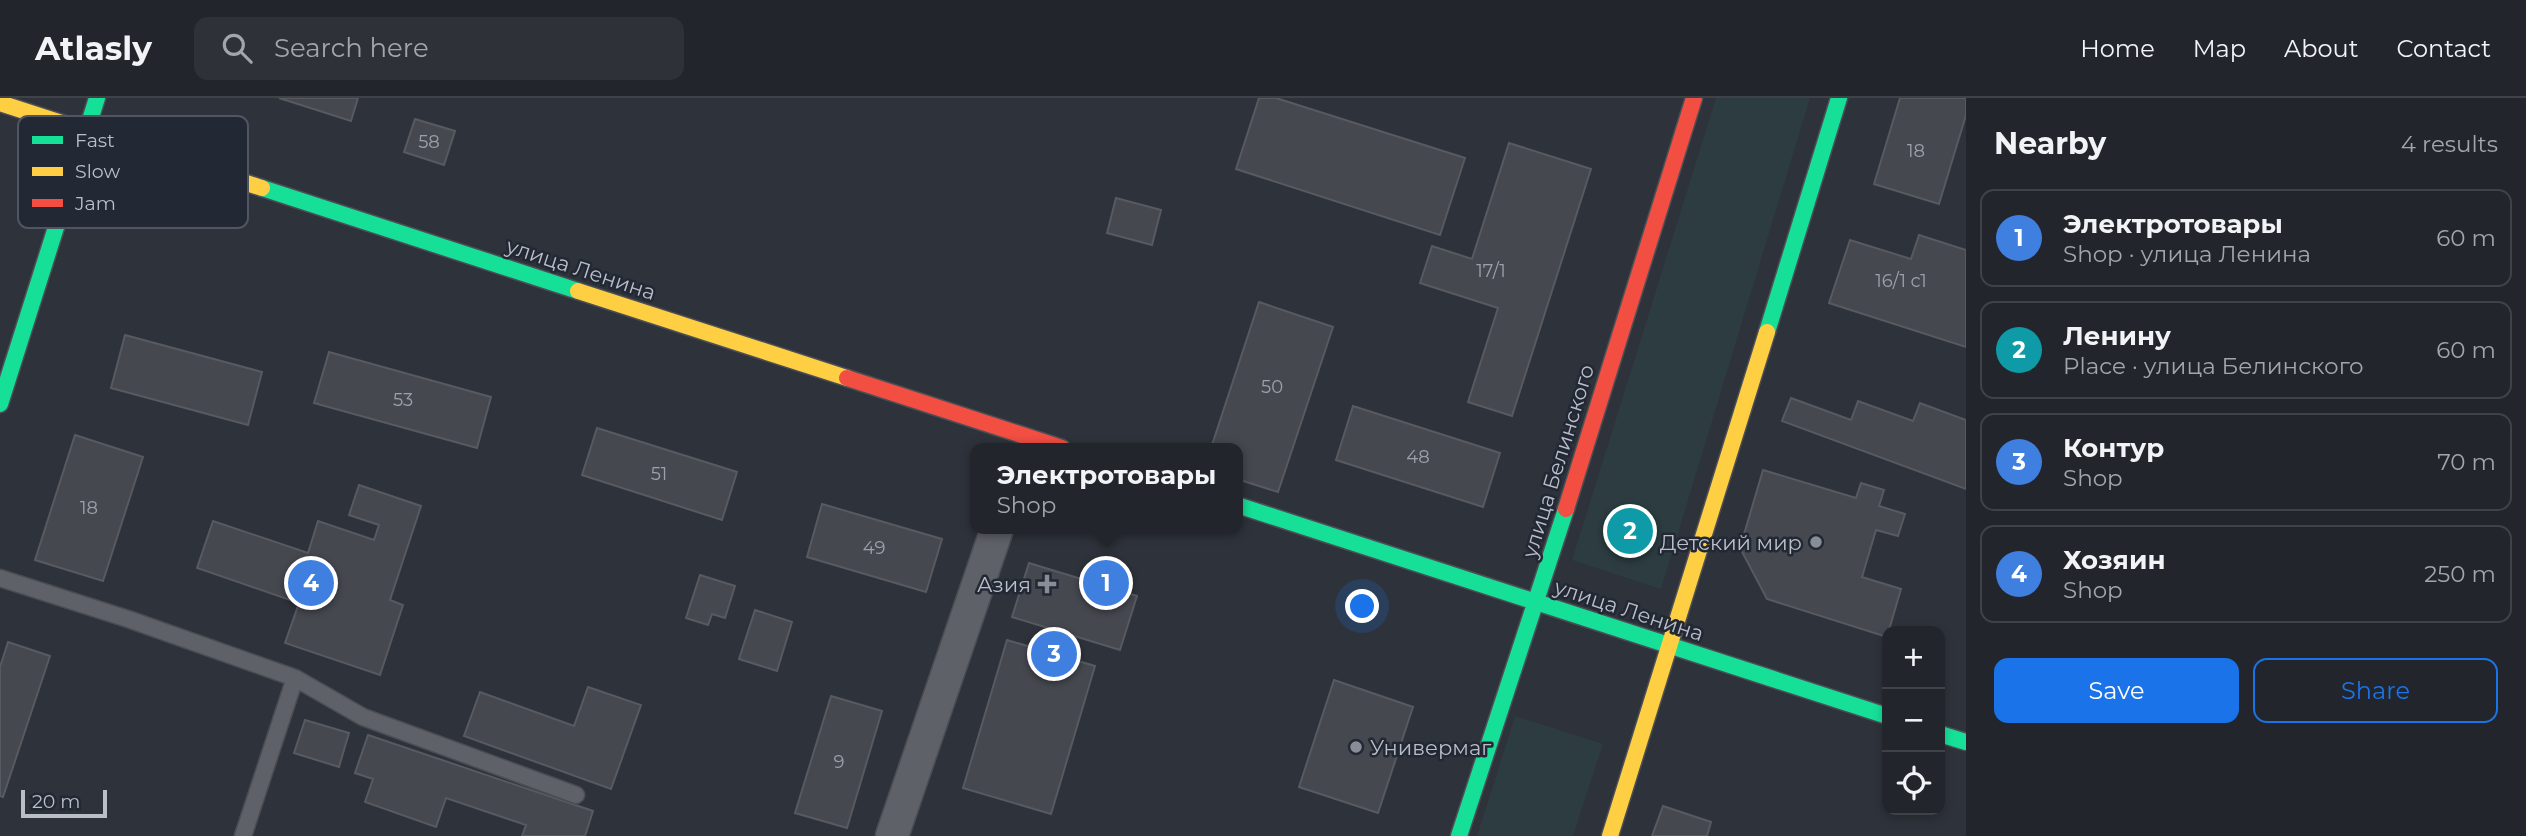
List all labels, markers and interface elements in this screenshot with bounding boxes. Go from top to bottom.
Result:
search box [194,17,684,80]
text: Atlasly [35,28,152,68]
icon: search [218,29,256,67]
text: Search here [274,32,429,64]
text: Home [2080,34,2155,63]
text: Map [2193,34,2246,63]
text: About [2284,34,2358,63]
text: Contact [2396,34,2491,63]
legend [18,116,248,228]
text: Nearby [1994,125,2106,162]
text: Fast [75,129,115,152]
text: 4 results [2401,130,2498,158]
house number: 58 [418,131,440,153]
house number: 18 [1907,140,1925,162]
text: Slow [75,160,120,183]
text: Jam [74,192,116,215]
text: Электротовары [2063,208,2283,240]
text: 1 [2014,224,2024,252]
text: 60 m [2436,224,2496,252]
street label: улица Ленина [502,233,659,305]
text: Shop · улица Ленина [2063,240,2311,268]
house number: 17/1 [1476,260,1506,282]
house number: 16/1 с1 [1875,270,1927,292]
text: Ленину [2063,320,2171,352]
text: 2 [2012,336,2026,364]
text: 60 m [2436,336,2496,364]
text: Place · улица Белинского [2063,352,2364,380]
street label: улица Белинского [1516,361,1599,562]
house number: 50 [1261,376,1283,398]
house number: 53 [393,389,413,411]
text: Контур [2063,432,2164,464]
popup [970,443,1243,534]
house number: 48 [1406,446,1430,468]
text: 3 [2012,448,2026,476]
text: 70 m [2437,448,2496,476]
text: Электротовары [997,459,1216,491]
house number: 51 [651,463,667,485]
text: Shop [2063,464,2123,492]
text: Shop [997,491,1056,519]
house number: 18 [80,497,98,519]
pin: 2 [1607,505,1653,557]
place label: Детский мир [1660,530,1802,555]
marker: Детский мир [1808,534,1824,550]
house number: 49 [863,537,885,559]
text: Хозяин [2063,544,2165,576]
pin: 4 [288,557,334,609]
pin: 1 [1083,557,1129,609]
text: 4 [2011,560,2027,588]
text: 250 m [2424,560,2496,588]
place label: Азия [977,572,1031,597]
marker: Азия [1037,574,1057,594]
street label: улица Ленина [1550,574,1707,646]
text: Shop [2063,576,2123,604]
your location [1345,589,1379,623]
map controls [1882,626,1945,815]
button: + [1882,626,1945,689]
pin: 3 [1031,628,1077,680]
button: Save [1994,658,2239,723]
button: Share [2253,658,2498,723]
button: − [1882,689,1945,752]
place label: Универмаг [1370,735,1491,760]
marker: Универмаг [1348,739,1364,755]
house number: 9 [834,751,845,773]
button: locate [1882,752,1945,815]
scale bar [21,787,107,819]
text: 20 m [32,790,80,813]

